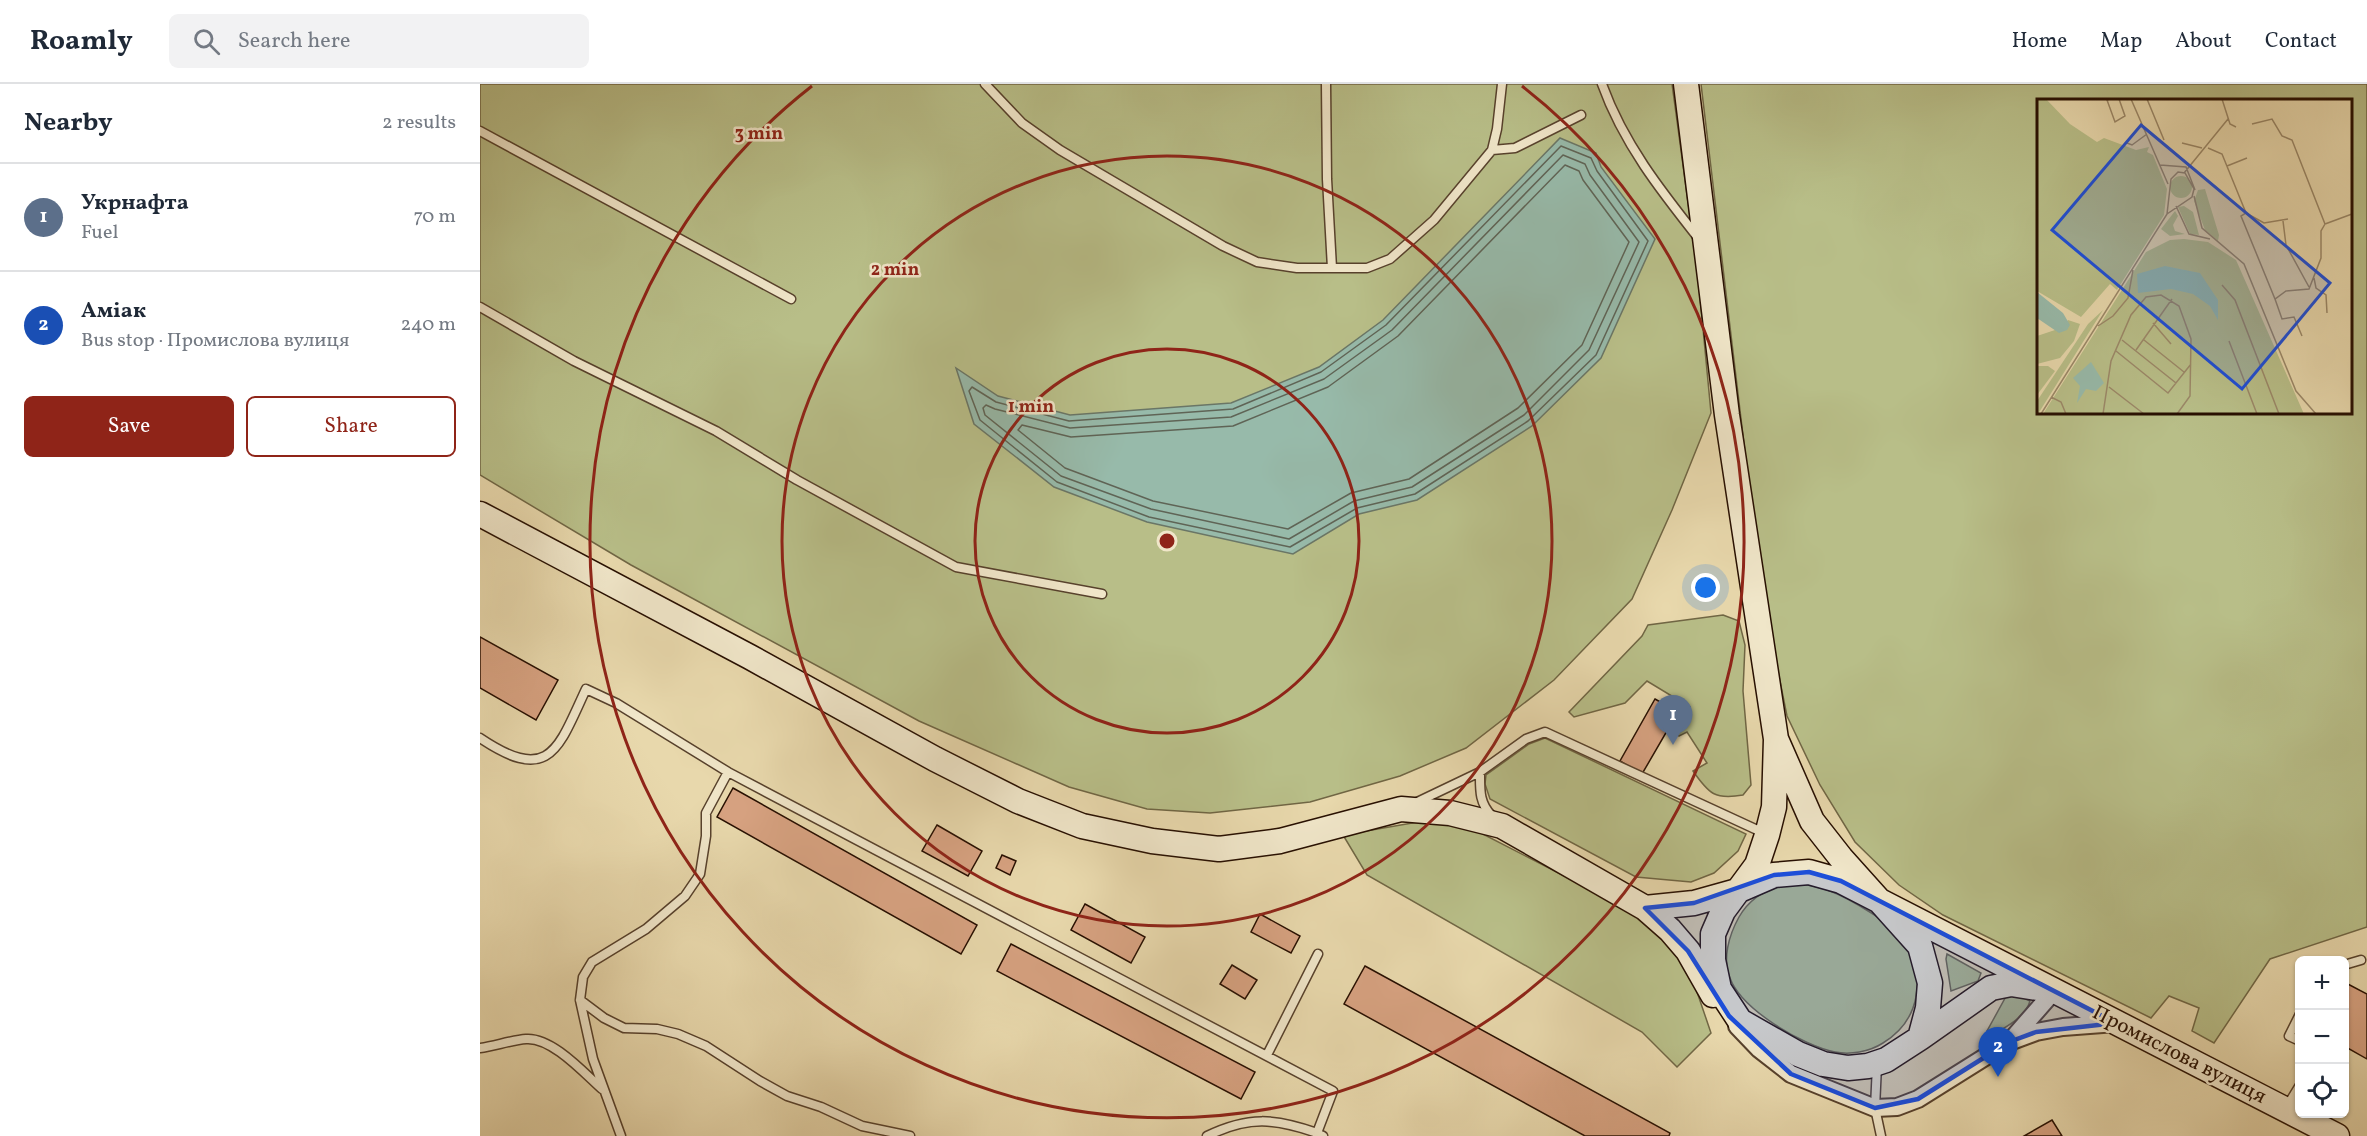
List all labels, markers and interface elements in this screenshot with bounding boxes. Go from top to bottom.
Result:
search box [169,14,589,68]
text: Roamly [30,22,133,61]
icon: search [190,25,223,58]
text: Search here [238,26,350,57]
text: Home [2012,27,2067,56]
text: Map [2100,27,2142,56]
text: About [2175,27,2232,56]
text: Contact [2265,27,2337,56]
inset map [2037,99,2352,414]
text: Nearby [24,105,113,141]
text: 2 results [382,109,456,137]
text: 3 min [735,122,783,147]
text: Укрнафта [81,188,189,219]
text: 1 [39,203,48,231]
text: 70 m [413,203,456,231]
text: Fuel [81,219,118,247]
text: 2 min [871,258,919,283]
text: Аміак [81,296,146,327]
text: 2 [38,311,49,339]
text: 240 m [401,311,456,339]
text: Bus stop · Промислова вулиця [81,327,349,355]
text: 1 min [1008,395,1054,420]
button: Save [24,396,234,457]
button: Share [246,396,456,457]
centre of rings [1157,531,1177,551]
your location [1691,573,1720,602]
pin: 1 [1654,696,1692,745]
map controls [2295,956,2349,1118]
button: + [2295,956,2349,1010]
street label: Промислова вулиця [2087,999,2271,1111]
button: − [2295,1010,2349,1064]
pin: 2 [1978,1028,2018,1077]
button: locate [2295,1064,2349,1118]

